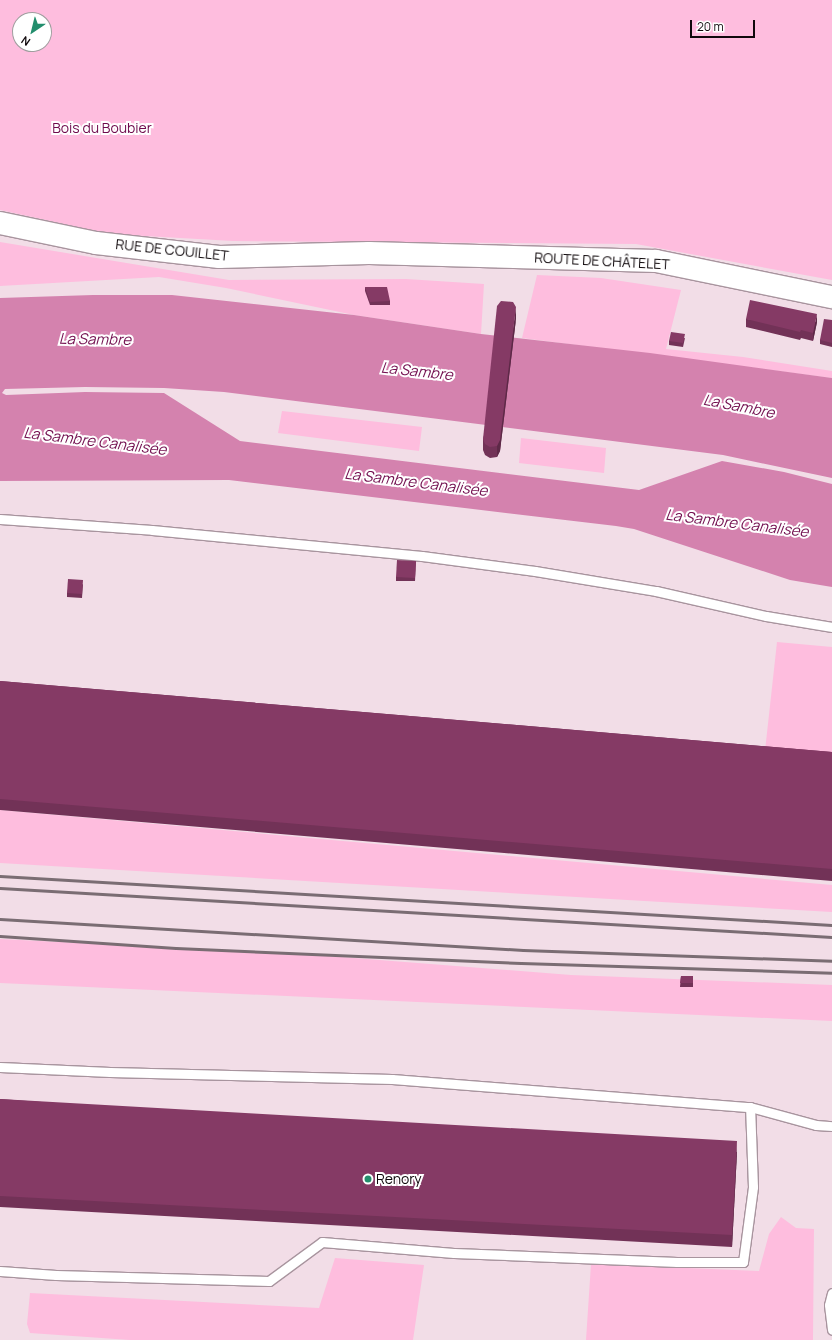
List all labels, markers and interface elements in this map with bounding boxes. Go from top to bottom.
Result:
north arrow [12,12,52,52]
scale bar [692,12,757,38]
text: 20 m [697,18,724,35]
text: N [18,33,33,50]
park label: Bois du Boubier [52,120,152,136]
street label: RUE DE COUILLET [115,236,229,264]
street label: ROUTE DE CHÂTELET [534,249,670,273]
water label: La Sambre [59,329,131,349]
water label: La Sambre [380,358,454,384]
water label: La Sambre [702,390,776,422]
water label: La Sambre Canalisée [22,423,168,459]
water label: La Sambre Canalisée [343,464,489,500]
water label: La Sambre Canalisée [664,505,810,541]
place label: Renory [376,1171,422,1187]
marker: Renory [363,1174,373,1184]

